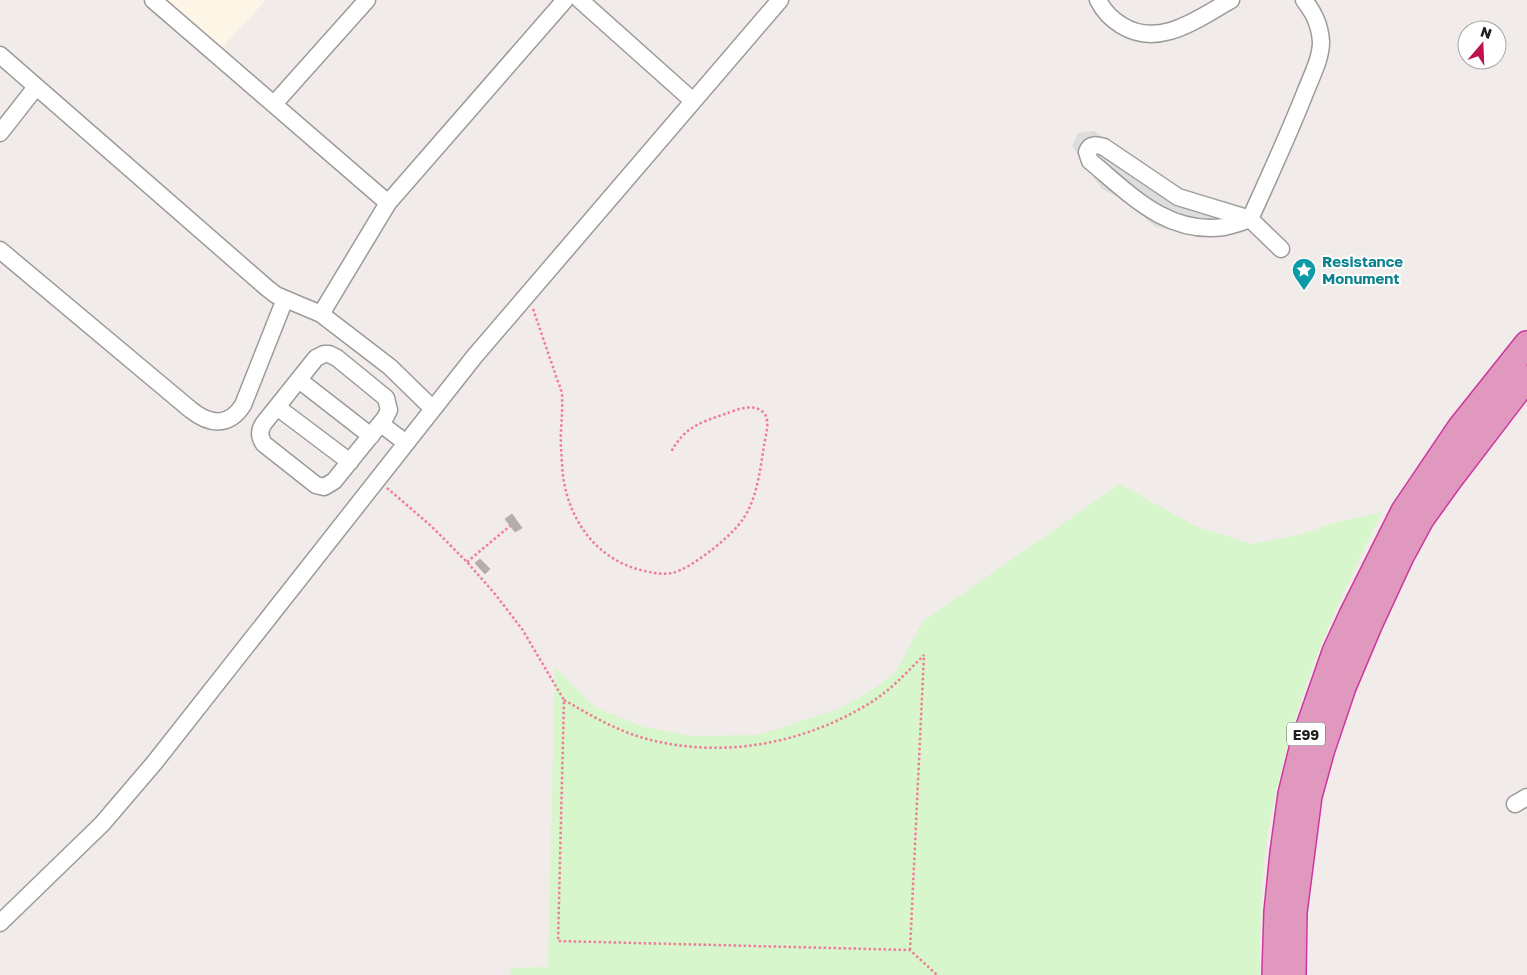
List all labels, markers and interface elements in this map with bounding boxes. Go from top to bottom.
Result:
north arrow [1457,20,1507,70]
text: N [1479,22,1494,42]
place label: Resistance Monument [1322,252,1403,287]
place icon: Resistance Monument [1291,257,1317,291]
road number: E99 [1287,722,1325,746]

